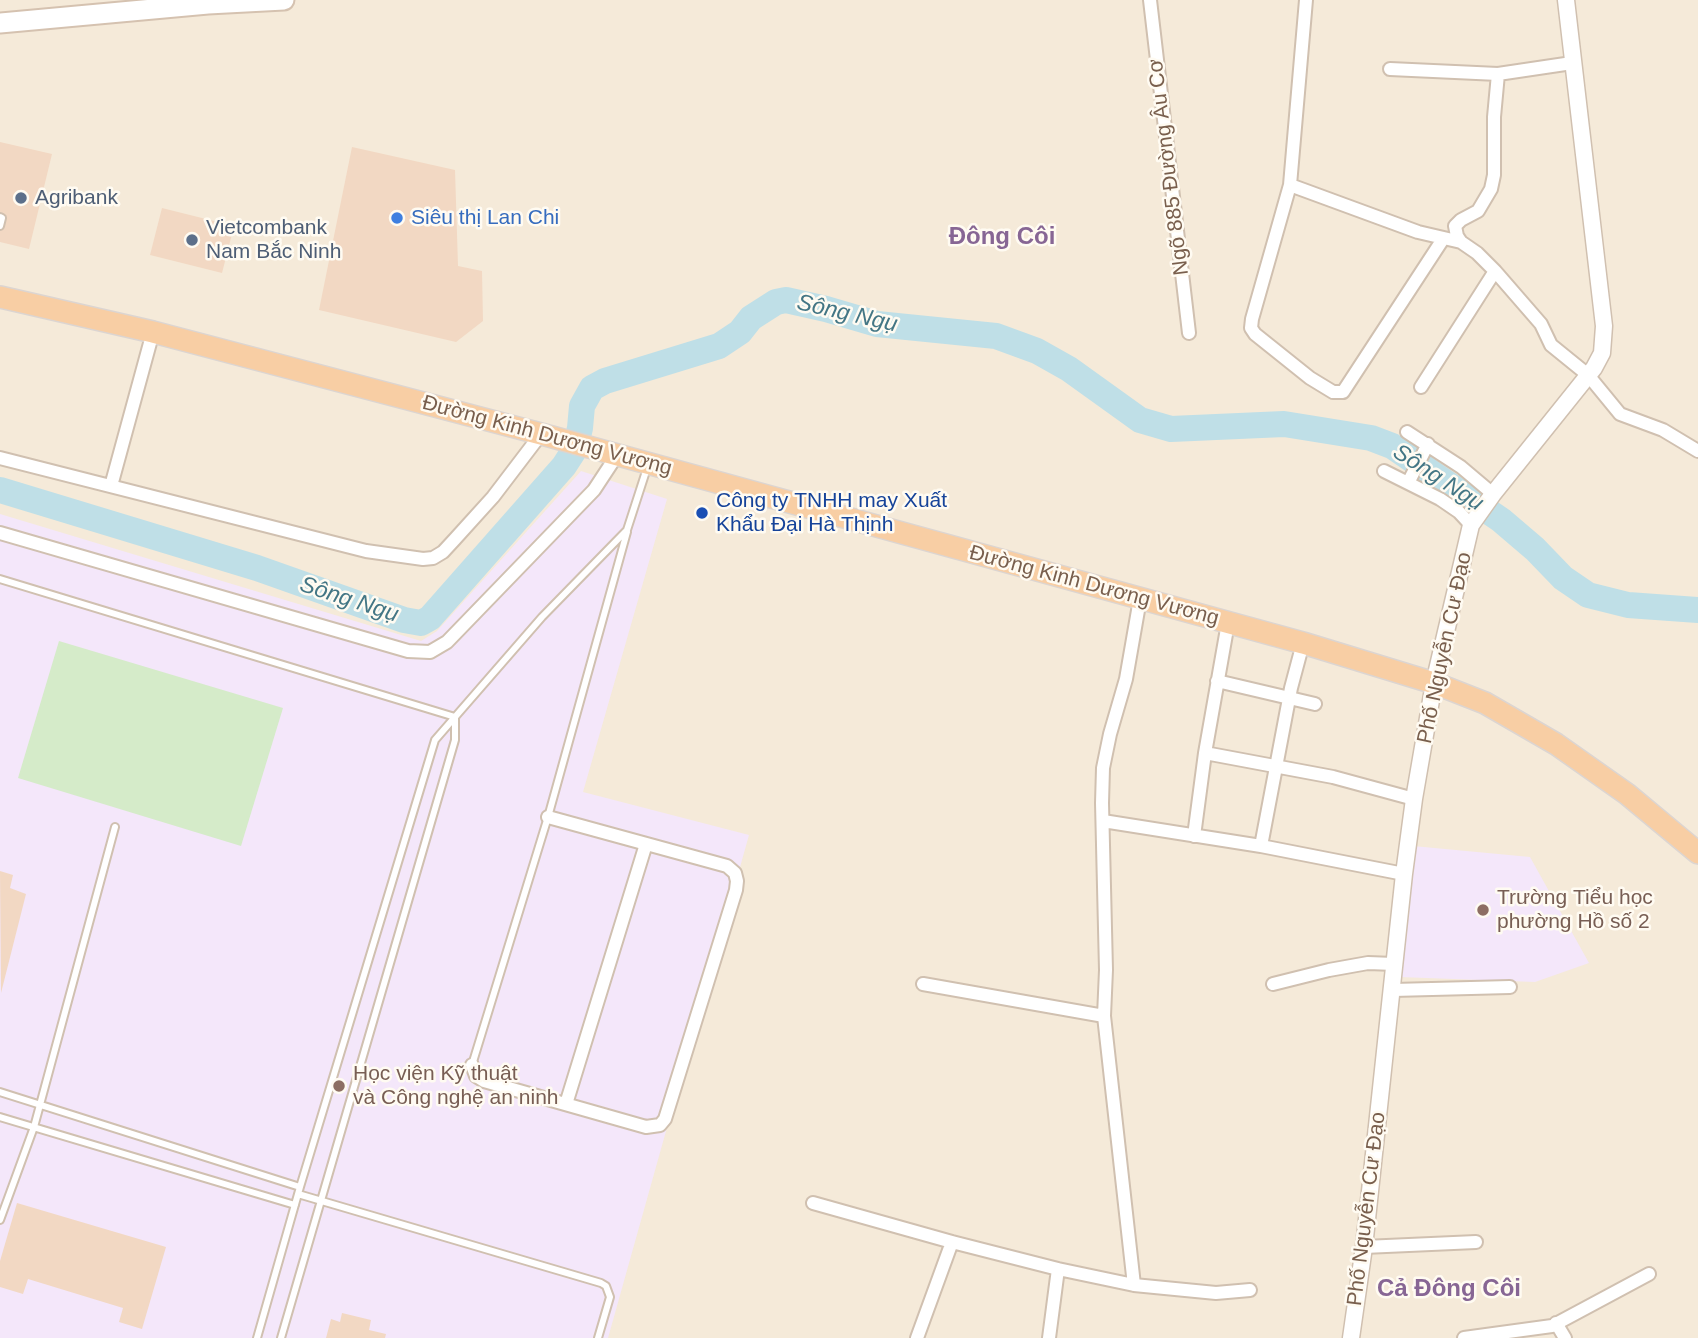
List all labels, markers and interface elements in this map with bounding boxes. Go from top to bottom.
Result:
street label: Ngõ 885 Đường Âu Cơ [1143,57,1195,277]
place label: Agribank [35,185,118,211]
marker: Agribank [13,190,29,206]
place label: Siêu thị Lan Chi [411,205,559,231]
marker: Siêu thị Lan Chi [389,210,405,226]
place label: Vietcombank Nam Bắc Ninh [206,215,341,265]
district label: Đông Côi [949,223,1055,251]
marker: Vietcombank Nam Bắc Ninh [184,232,200,248]
water label: Sông Ngụ [794,289,900,339]
street label: Đường Kinh Dương Vương [419,391,675,481]
water label: Sông Ngụ [1388,439,1488,517]
place label: Công ty TNHH may Xuất Khẩu Đại Hà Thịnh [716,488,947,538]
marker: Công ty TNHH may Xuất Khẩu Đại Hà Thịnh [694,505,710,521]
street label: Đường Kinh Dương Vương [966,541,1222,631]
street label: Phố Nguyễn Cư Đạo [1412,550,1478,746]
water label: Sông Ngụ [296,571,402,629]
place label: Trường Tiểu học phường Hồ số 2 [1497,885,1653,935]
marker: Trường Tiểu học phường Hồ số 2 [1475,902,1491,918]
place label: Học viện Kỹ thuật và Công nghệ an ninh [353,1061,558,1111]
marker: Học viện Kỹ thuật và Công nghệ an ninh [331,1078,347,1094]
street label: Phố Nguyễn Cư Đạo [1343,1111,1391,1307]
district label: Cả Đông Côi [1377,1275,1521,1303]

